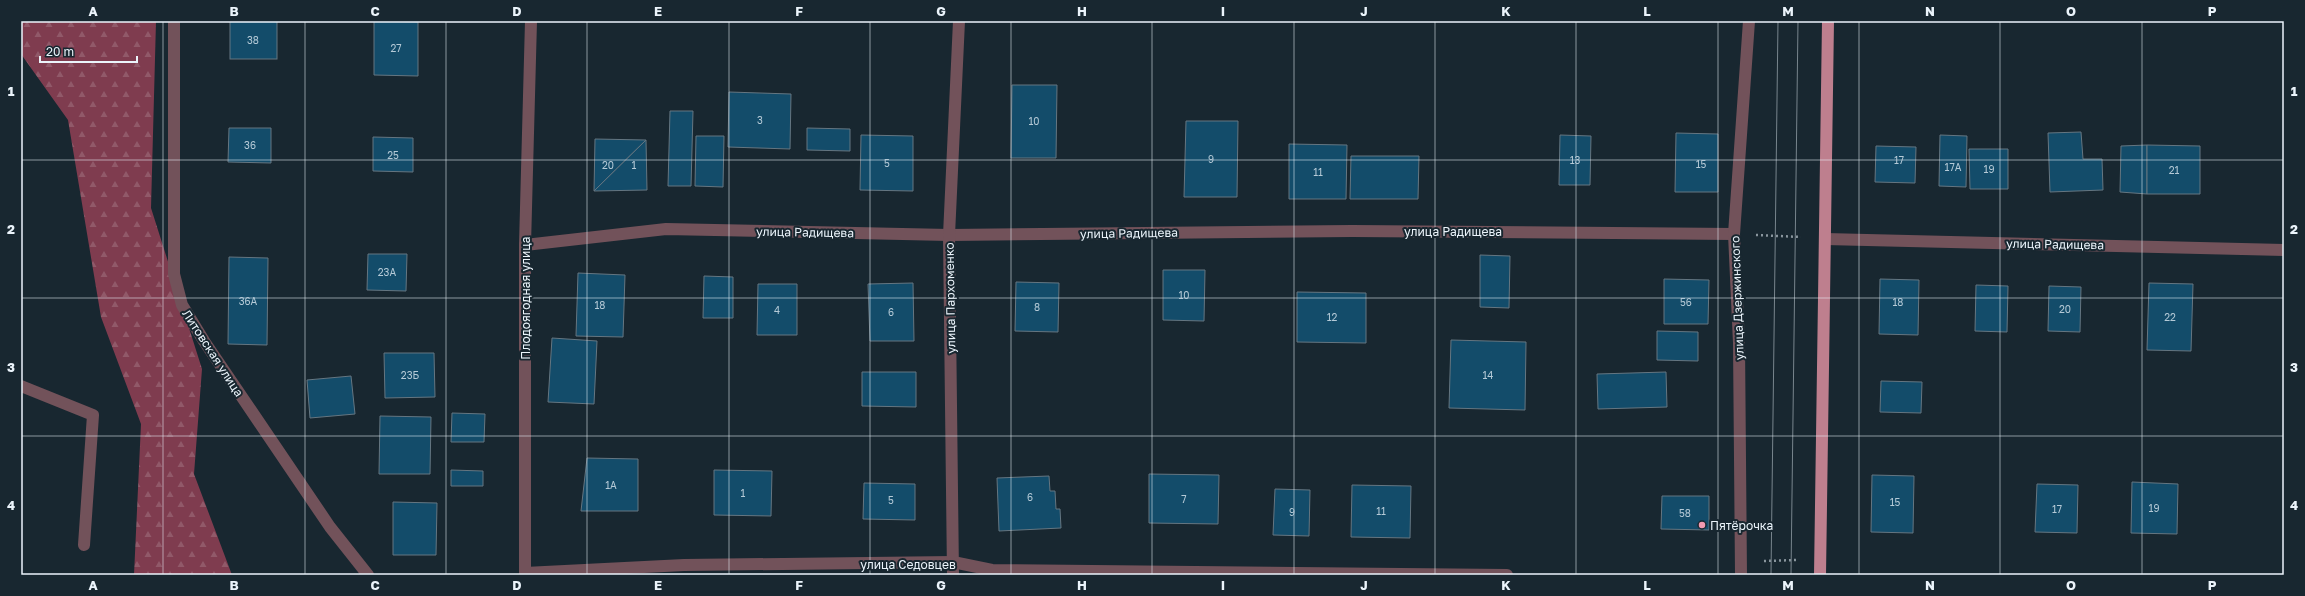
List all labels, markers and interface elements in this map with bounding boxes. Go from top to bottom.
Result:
text: A [88,3,98,19]
text: B [229,3,239,19]
text: C [370,3,380,19]
text: D [512,3,522,19]
text: E [654,3,662,19]
text: F [795,3,803,19]
text: G [936,3,946,19]
text: H [1077,3,1087,19]
text: I [1221,3,1225,19]
text: J [1360,3,1368,19]
text: K [1501,3,1511,19]
text: L [1643,3,1651,19]
text: M [1782,3,1794,19]
text: N [1925,3,1935,19]
text: O [2066,3,2076,19]
text: P [2208,3,2217,19]
house number: 38 [247,34,259,46]
scale bar [40,38,137,64]
house number: 27 [390,42,402,54]
text: 20 m [46,44,74,59]
text: 1 [8,83,15,99]
text: 1 [2291,83,2298,99]
house number: 3 [757,114,763,126]
house number: 10 [1028,115,1040,127]
house number: 36 [244,139,256,151]
house number: 25 [387,149,399,161]
house number: 9 [1208,153,1214,165]
house number: 13 [1570,154,1580,166]
house number: 17 [1894,154,1904,166]
house number: 5 [884,157,890,169]
house number: 15 [1696,158,1707,170]
house number: 20 [602,159,614,171]
house number: 1 [632,159,637,171]
house number: 17А [1945,161,1962,173]
house number: 19 [1984,163,1994,175]
house number: 21 [2169,164,2179,176]
house number: 11 [1313,166,1323,178]
text: 2 [7,221,15,237]
text: 2 [2290,221,2298,237]
street label: улица Радищева [756,224,854,240]
street label: улица Радищева [1404,224,1502,239]
street label: улица Радищева [1080,225,1178,241]
street label: Плодоягодная улица [518,236,533,360]
street label: улица Дзержинского [1727,236,1747,360]
street label: улица Радищева [2006,236,2104,252]
street label: улица Пархоменко [942,242,958,354]
house number: 23А [378,266,396,278]
house number: 10 [1178,289,1190,301]
house number: 36А [239,295,258,307]
house number: 56 [1680,296,1692,308]
house number: 18 [1893,296,1903,308]
house number: 18 [595,299,605,311]
house number: 8 [1034,301,1040,313]
house number: 20 [2059,303,2071,315]
house number: 4 [774,304,780,316]
house number: 6 [888,306,894,318]
street label: Литовская улица [179,307,247,399]
house number: 12 [1327,311,1338,323]
house number: 22 [2164,311,2176,323]
text: 3 [7,359,15,375]
text: 3 [2290,359,2298,375]
house number: 23Б [401,369,419,381]
house number: 14 [1483,369,1493,381]
house number: 1А [605,479,617,491]
house number: 1 [741,487,746,499]
house number: 6 [1027,491,1033,503]
house number: 7 [1181,493,1187,505]
house number: 5 [888,494,894,506]
house number: 15 [1890,496,1901,508]
text: 4 [7,497,15,513]
text: 4 [2290,497,2298,513]
house number: 19 [2149,502,2159,514]
house number: 17 [2052,503,2062,515]
house number: 11 [1376,505,1386,517]
house number: 9 [1289,506,1295,518]
house number: 58 [1679,507,1691,519]
place label: Пятёрочка [1710,518,1773,533]
marker: Пятёрочка [1697,520,1707,530]
street label: улица Седовцев [860,557,956,572]
text: A [88,577,98,593]
text: B [229,577,239,593]
text: C [370,577,380,593]
text: D [512,577,522,593]
text: E [654,577,662,593]
text: F [795,577,803,593]
text: G [936,577,946,593]
text: H [1077,577,1087,593]
text: I [1221,577,1225,593]
text: J [1360,577,1368,593]
text: K [1501,577,1511,593]
text: L [1643,577,1651,593]
text: M [1782,577,1794,593]
text: N [1925,577,1935,593]
text: O [2066,577,2076,593]
text: P [2208,577,2217,593]

